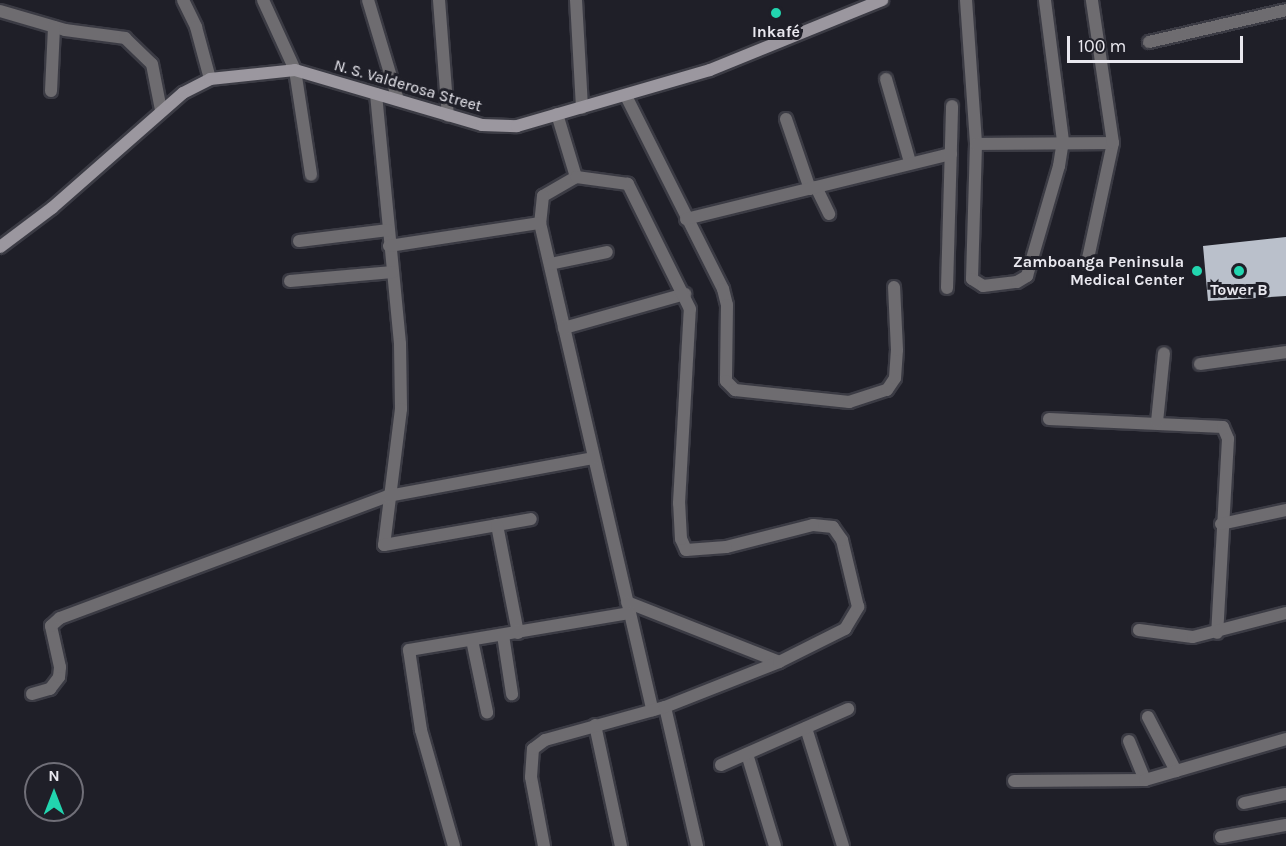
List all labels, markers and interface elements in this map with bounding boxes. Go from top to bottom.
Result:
marker: Inkafé [769,6,783,20]
place label: Inkafé [752,22,800,42]
scale bar [1070,24,1246,62]
text: 100 m [1078,35,1126,57]
street label: N. S. Valderosa Street [332,56,484,116]
place label: Zamboanga Peninsula Medical Center [1013,252,1184,290]
marker: Zamboanga Peninsula Medical Center [1188,262,1206,280]
marker: Tower B [1232,264,1246,278]
place label: Tower B [1210,280,1268,300]
north arrow [24,762,84,822]
text: N [48,766,60,785]

